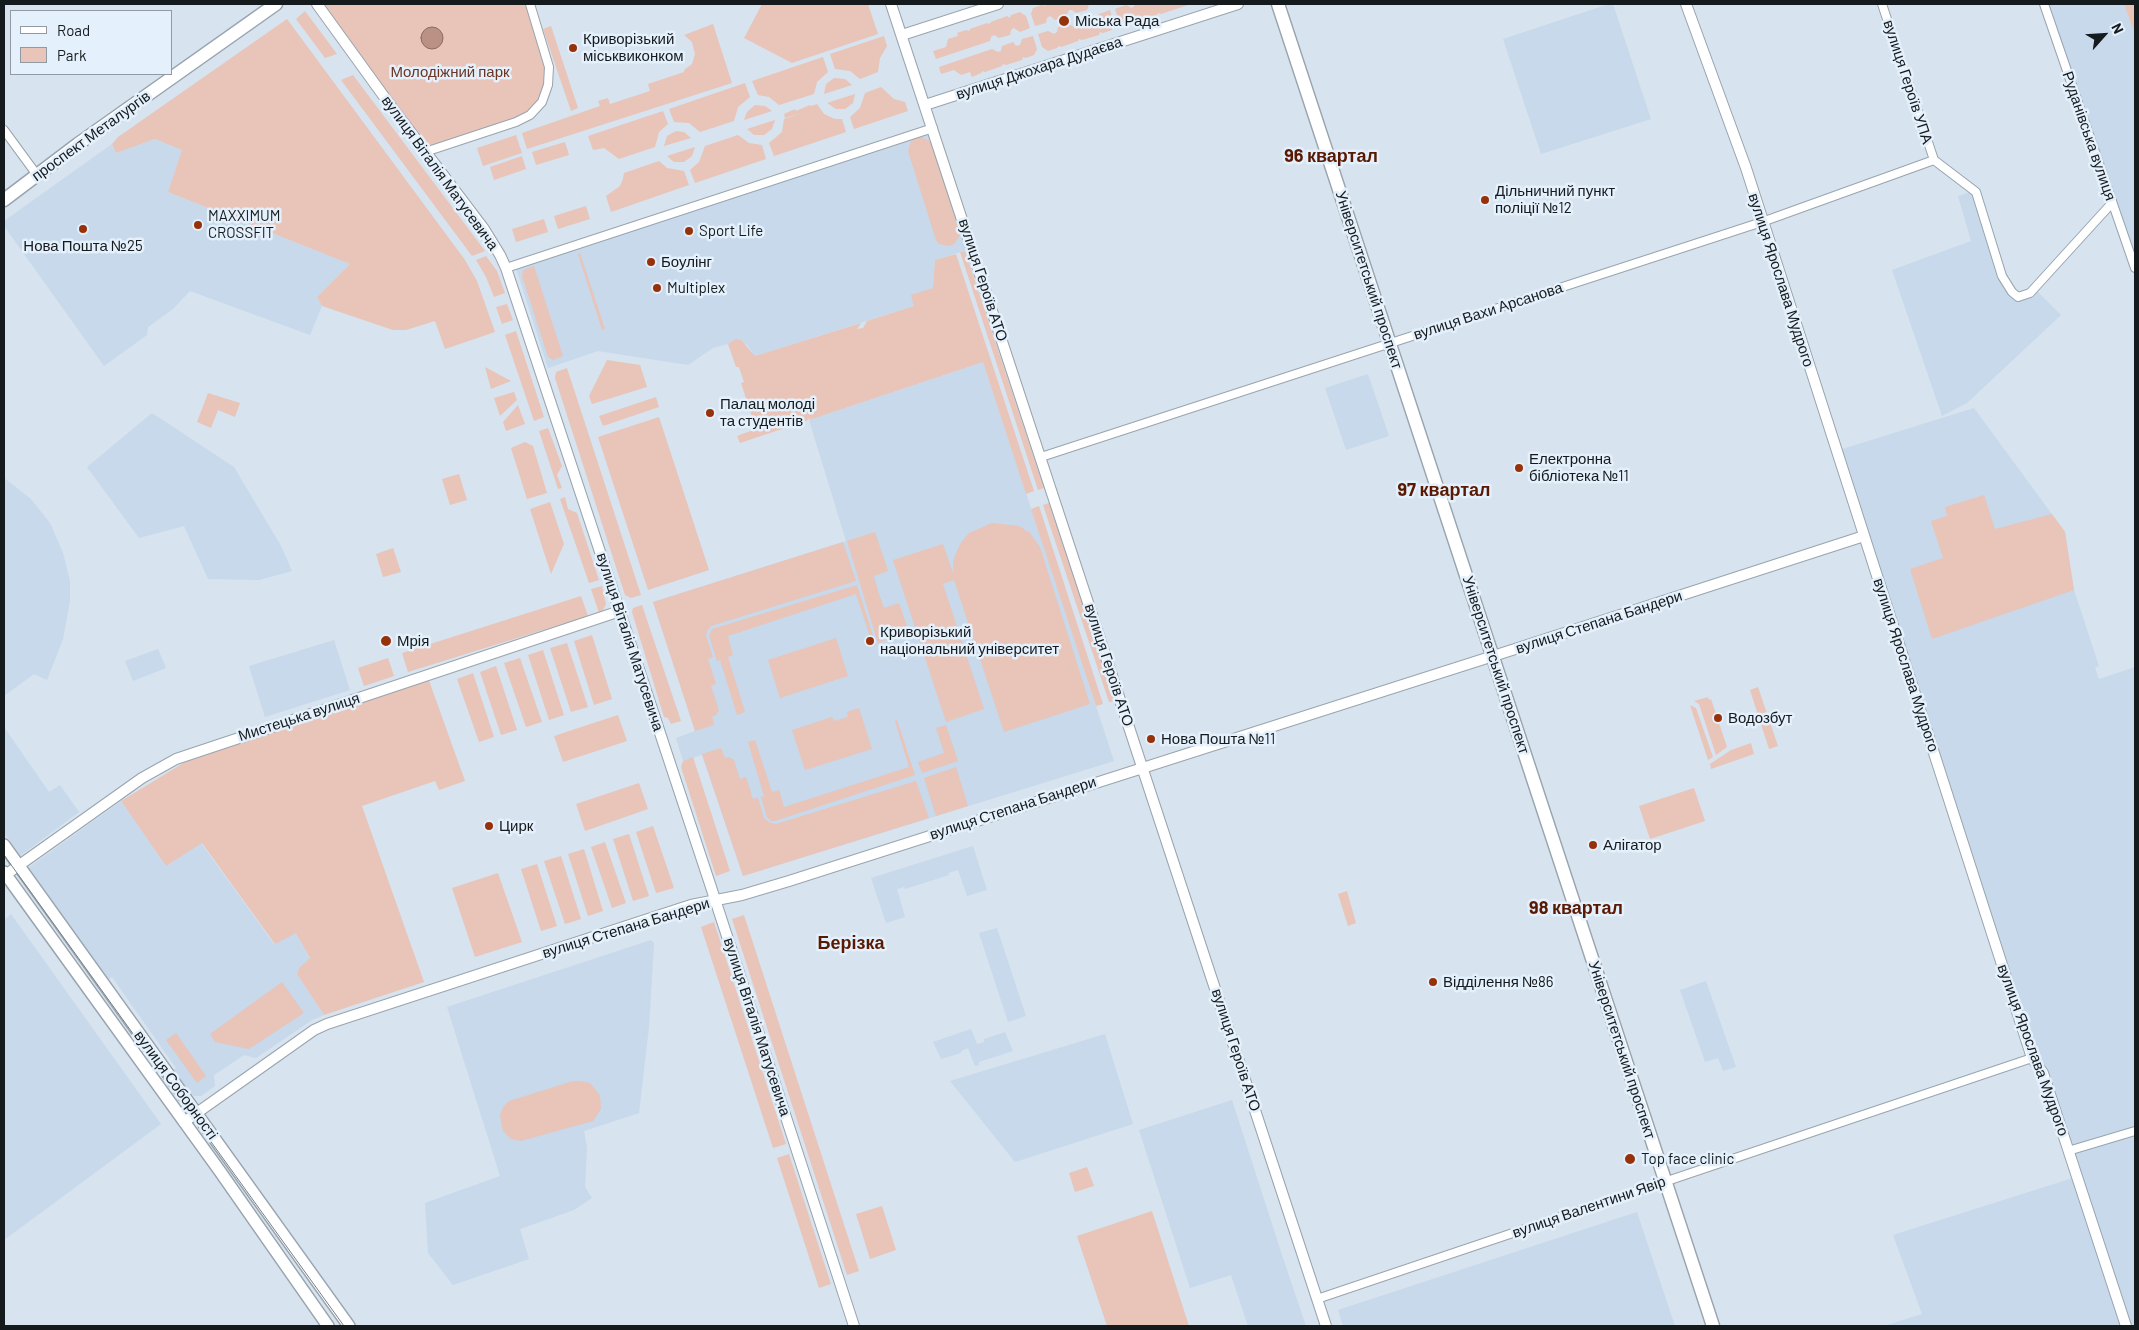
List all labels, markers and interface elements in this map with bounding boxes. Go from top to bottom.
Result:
legend [10,10,172,75]
north arrow [2079,10,2129,60]
place label: Міська Рада [1075,12,1159,30]
marker: Міська Рада [1057,14,1071,28]
street label: вулиця Героїв УПА [1879,18,1937,146]
text: N [2108,20,2128,36]
text: Road [57,21,90,39]
place label: Криворізький міськвиконком [583,30,684,65]
street label: вулиця Джохара Дудаєва [954,33,1124,103]
marker: Криворізький міськвиконком [567,42,579,54]
text: Park [57,46,86,64]
park label: Молодіжний парк [390,63,510,81]
street label: Руданівська вулиця [2058,69,2120,203]
street label: проспект Металургів [28,87,154,185]
street label: вулиця Віталія Матусевича [378,92,502,254]
district label: 96 квартал [1284,145,1378,167]
place label: Дільничний пункт поліції №12 [1495,182,1615,217]
street label: Університетський проспект [1332,189,1406,371]
street label: вулиця Ярослава Мудрого [1744,191,1818,369]
marker: Дільничний пункт поліції №12 [1479,194,1491,206]
place label: MAXXIMUM CROSSFIT [208,207,281,242]
street label: вулиця Героїв АТО [955,216,1011,344]
marker: MAXXIMUM CROSSFIT [192,219,204,231]
place label: Sport Life [699,222,763,240]
marker: Нова Пошта №25 [77,223,89,235]
marker: Sport Life [683,225,695,237]
place label: Нова Пошта №25 [23,237,143,255]
place label: Боулінг [661,253,712,271]
marker: Боулінг [645,256,657,268]
street label: вулиця Вахи Арсанова [1411,278,1565,344]
place label: Multiplex [667,279,725,297]
marker: Multiplex [651,282,663,294]
place label: Палац молоді та студентів [720,395,815,430]
marker: Палац молоді та студентів [704,407,716,419]
place label: Електронна бібліотека №11 [1529,450,1629,485]
marker: Електронна бібліотека №11 [1513,462,1525,474]
district label: 97 квартал [1398,479,1490,501]
street label: вулиця Віталія Матусевича [593,550,667,734]
street label: Університетський проспект [1459,574,1533,756]
street label: вулиця Ярослава Мудрого [1869,576,1943,754]
street label: вулиця Степана Бандери [1514,587,1684,657]
street label: вулиця Героїв АТО [1081,601,1137,729]
place label: Криворізький національний університет [880,623,1059,658]
place label: Мрія [397,632,429,650]
marker: Мрія [379,634,393,648]
marker: Криворізький національний університет [864,635,876,647]
street label: Мистецька вулиця [236,689,362,745]
place label: Водозбут [1728,709,1792,727]
marker: Водозбут [1712,712,1724,724]
place label: Нова Пошта №11 [1161,730,1275,748]
marker: Нова Пошта №11 [1145,733,1157,745]
street label: вулиця Степана Бандери [928,773,1098,843]
place label: Цирк [499,817,533,835]
marker: Цирк [483,820,495,832]
place label: Алігатор [1603,836,1662,854]
marker: Алігатор [1587,839,1599,851]
street label: вулиця Степана Бандери [540,894,712,962]
district label: 98 квартал [1529,897,1623,919]
district label: Берізка [818,932,884,954]
street label: вулиця Віталія Матусевича [720,935,794,1119]
street label: Університетський проспект [1585,959,1659,1141]
street label: вулиця Ярослава Мудрого [1994,962,2072,1138]
place label: Відділення №86 [1443,973,1554,991]
marker: Відділення №86 [1427,976,1439,988]
street label: вулиця Героїв АТО [1208,986,1264,1114]
street label: вулиця Соборності [130,1027,222,1143]
place label: Top face clinic [1641,1150,1734,1168]
marker: Top face clinic [1623,1152,1637,1166]
street label: вулиця Валентини Явір [1510,1172,1668,1242]

